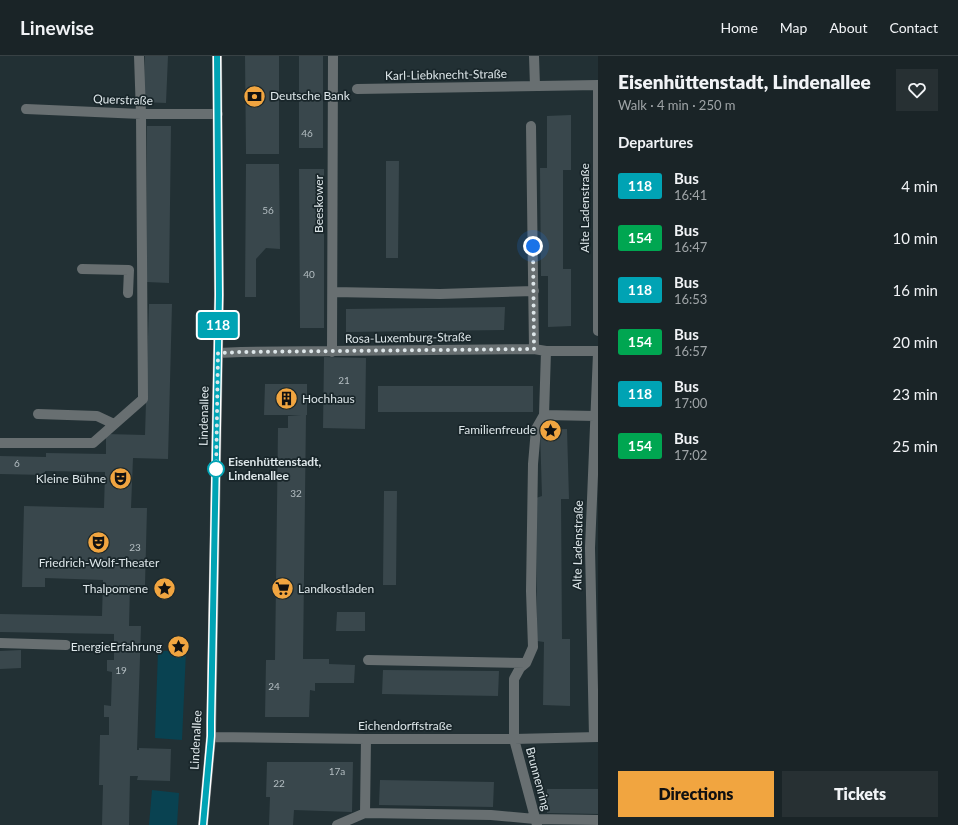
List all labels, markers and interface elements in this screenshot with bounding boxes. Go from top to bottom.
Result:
text: Linewise [20,16,94,39]
text: Home [720,19,758,36]
text: Map [780,19,807,36]
text: About [829,19,867,36]
text: Contact [889,19,938,36]
street label: Karl-Liebknecht-Straße [385,66,507,83]
button: heart [896,69,938,111]
text: Eisenhüttenstadt, Lindenallee [618,70,871,93]
bank icon: Deutsche Bank [241,83,267,109]
place label: Deutsche Bank [270,88,351,103]
street label: Querstraße [93,91,153,108]
text: Walk · 4 min · 250 m [618,97,736,113]
house number: 46 [301,127,313,139]
text: Departures [618,133,693,151]
street label: Alte Ladenstraße [577,163,592,253]
text: Bus [674,169,699,187]
street label: Beeskower [311,174,326,233]
text: 118 [628,177,652,194]
text: 4 min [901,177,938,195]
text: 16:41 [674,187,707,203]
house number: 56 [262,204,274,216]
text: Bus [674,221,699,239]
text: 154 [628,229,652,246]
text: 10 min [892,229,938,247]
your location [523,236,543,256]
text: 16:47 [674,239,707,255]
house number: 40 [303,268,315,280]
text: Bus [674,273,699,291]
text: 118 [628,281,652,298]
text: 16 min [892,281,938,299]
text: 16:53 [674,291,707,307]
line badge: 118 [195,312,241,338]
text: 118 [206,316,230,333]
text: Bus [674,325,699,343]
street label: Rosa-Luxemburg-Straße [345,329,471,346]
text: 154 [628,333,652,350]
text: 20 min [892,333,938,351]
text: 16:57 [674,343,707,359]
house number: 21 [338,374,350,386]
text: Bus [674,377,699,395]
text: 118 [628,385,652,402]
text: 23 min [892,385,938,403]
street label: Lindenallee [195,386,212,446]
building icon: Hochhaus [273,386,299,412]
place label: Hochhaus [302,391,355,406]
text: 17:00 [674,395,707,411]
place icon: Familienfreude [538,417,564,443]
place label: Familienfreude [458,422,536,437]
text: Bus [674,429,699,447]
text: 154 [628,437,652,454]
text: 25 min [892,437,938,455]
text: 17:02 [674,447,707,463]
place label: Eisenhüttenstadt, Lindenallee [228,454,322,483]
house number: 6 [14,457,20,469]
marker: Eisenhüttenstadt, Lindenallee [207,460,225,478]
theatre icon: Kleine Bühne [108,466,134,492]
place label: Kleine Bühne [36,471,106,486]
house number: 32 [290,487,302,499]
street label: Alte Ladenstraße [569,500,586,590]
theatre icon: Friedrich-Wolf-Theater [86,529,112,555]
house number: 23 [129,541,141,553]
place label: Friedrich-Wolf-Theater [39,555,160,570]
place icon: Thalpomene [151,576,177,602]
supermarket icon: Landkostladen [270,576,296,602]
place label: Thalpomene [83,581,148,596]
place label: Landkostladen [298,581,374,596]
place icon: EnergieErfahrung [165,634,191,660]
place label: EnergieErfahrung [71,639,162,654]
house number: 19 [115,664,127,676]
house number: 24 [268,680,280,692]
street label: Lindenallee [186,710,205,770]
street label: Eichendorffstraße [358,718,452,733]
street label: Brunnenring [523,745,554,812]
house number: 17a [329,765,345,777]
button: Directions [618,771,774,817]
button: Tickets [782,771,938,817]
house number: 22 [273,777,285,789]

